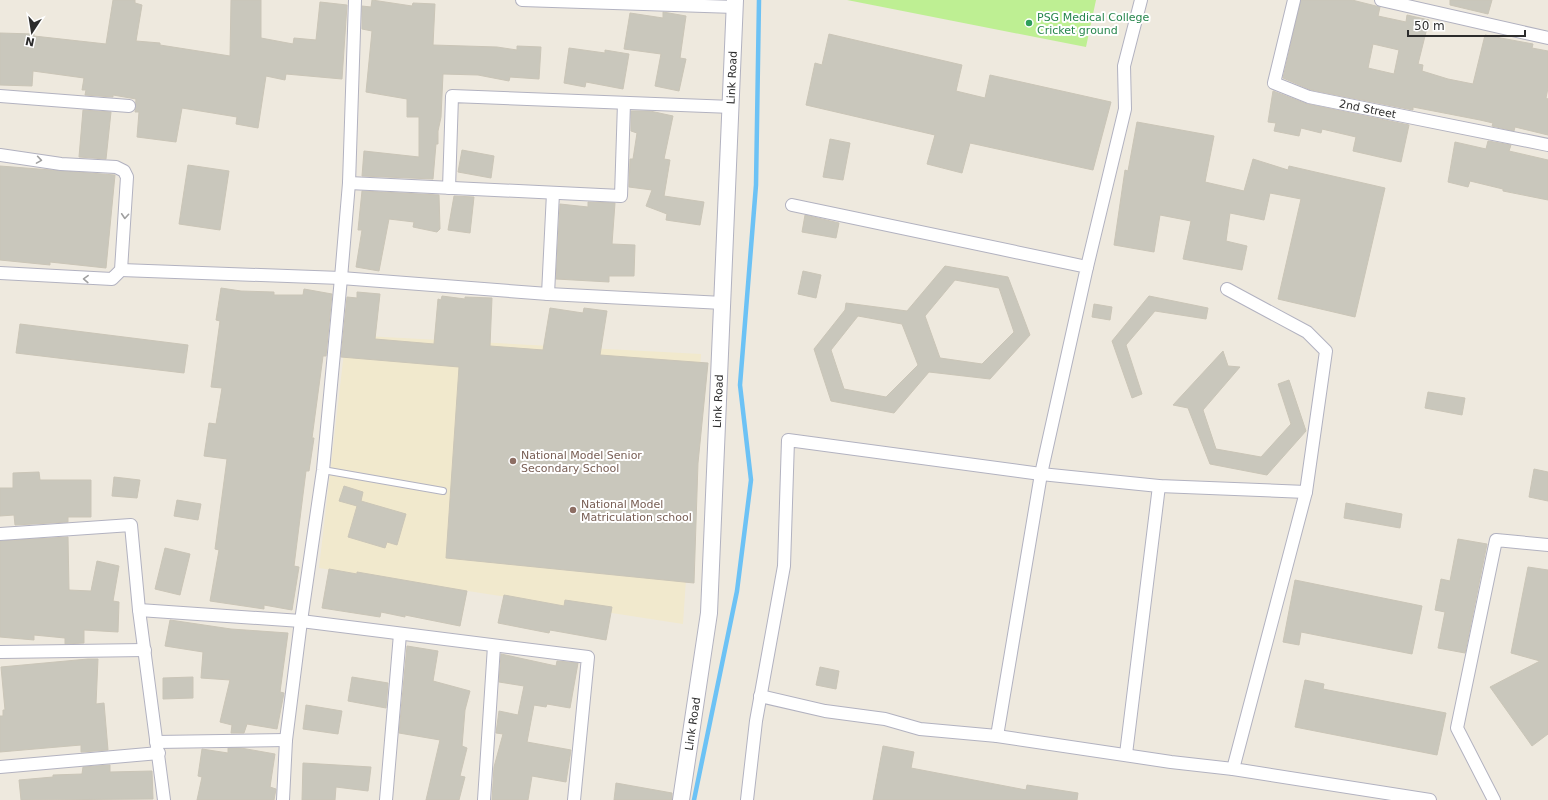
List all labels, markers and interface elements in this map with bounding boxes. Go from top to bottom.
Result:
place label: PSG Medical College Cricket ground [1037,11,1150,37]
north arrow [12,12,52,52]
scale bar [1408,12,1525,38]
marker: PSG Medical College Cricket ground [1024,18,1034,28]
text: 50 m [1414,19,1445,33]
text: N [24,34,36,49]
street label: Link Road [724,50,739,105]
street label: 2nd Street [1338,97,1398,121]
one-way arrow [35,155,42,164]
one-way arrow [120,213,129,219]
one-way arrow [83,275,89,283]
street label: Link Road [710,374,726,428]
place label: National Model Senior Secondary School [521,449,642,475]
marker: National Model Senior Secondary School [508,456,518,466]
place label: National Model Matriculation school [581,498,692,524]
marker: National Model Matriculation school [568,505,578,515]
street label: Link Road [682,696,703,751]

